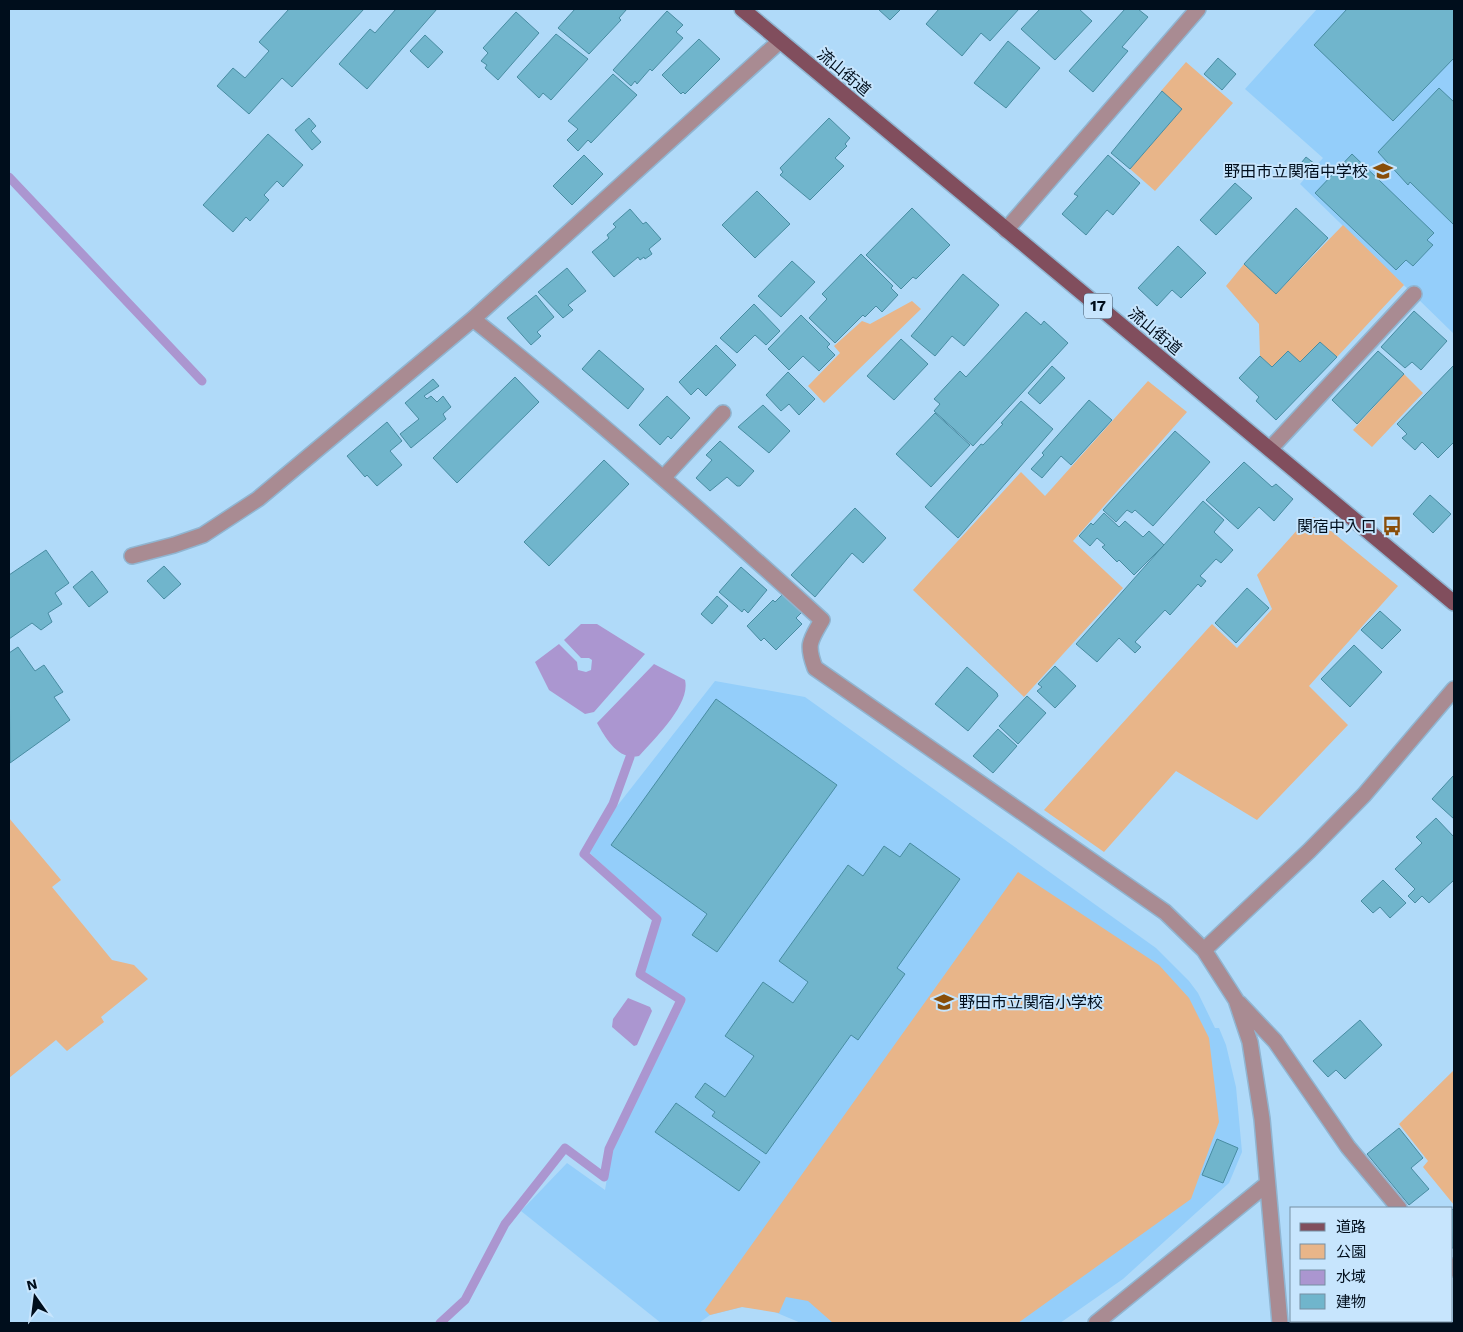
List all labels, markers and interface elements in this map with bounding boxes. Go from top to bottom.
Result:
street label: 流山街道 [813,44,875,100]
school or university icon: 野田市立関宿中学校 [1372,160,1394,182]
place label: 野田市立関宿中学校 [1224,162,1368,181]
road number: 17 [1084,294,1112,318]
street label: 流山街道 [1124,303,1186,359]
bus stop icon: 関宿中入口 [1381,515,1403,537]
place label: 関宿中入口 [1297,517,1377,536]
school or university icon: 野田市立関宿小学校 [933,991,955,1013]
place label: 野田市立関宿小学校 [959,993,1103,1012]
legend [1290,1207,1453,1322]
text: 道路 [1336,1218,1366,1236]
text: 公園 [1336,1243,1366,1261]
text: 水域 [1336,1268,1366,1286]
north arrow [10,1272,60,1322]
text: N [25,1275,39,1293]
text: 建物 [1336,1293,1366,1311]

